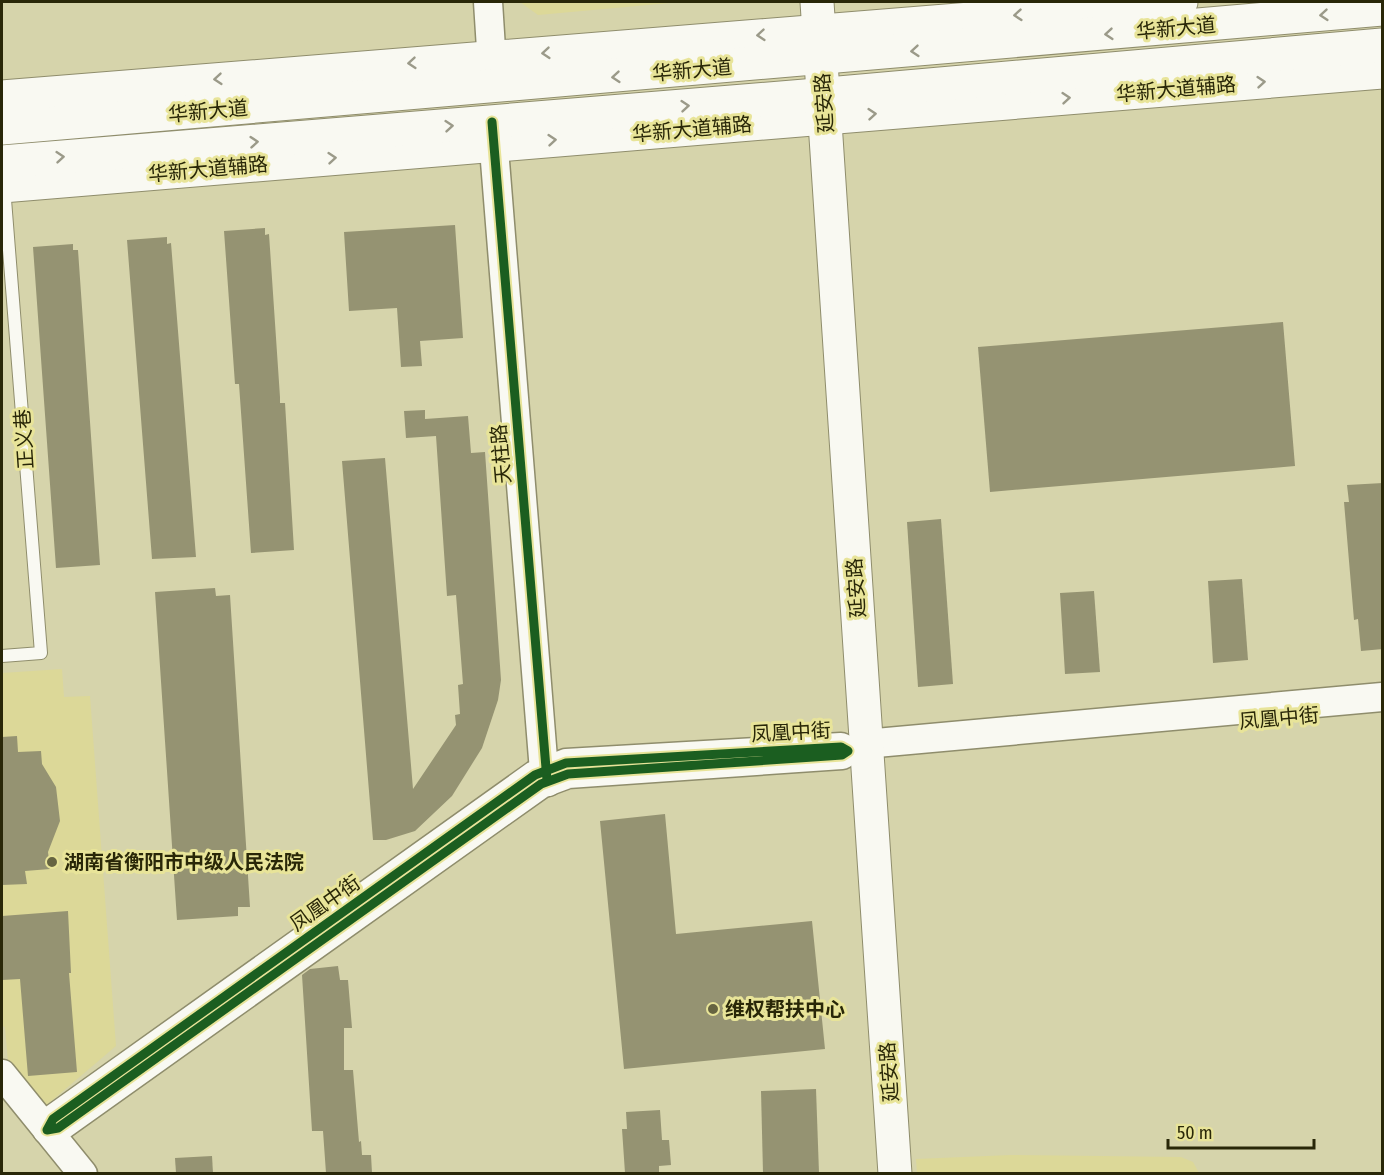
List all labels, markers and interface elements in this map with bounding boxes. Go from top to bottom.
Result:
one-way arrow [1014,8,1023,21]
one-way arrow [1320,8,1329,21]
street label: 华新大道 [1135,13,1217,43]
one-way arrow [1105,27,1114,40]
one-way arrow [757,29,766,42]
one-way arrow [910,44,919,57]
one-way arrow [541,46,550,59]
street label: 华新大道 [651,55,733,85]
one-way arrow [408,57,417,70]
one-way arrow [611,70,620,83]
one-way arrow [213,72,222,85]
street label: 延安路 [810,72,838,134]
street label: 华新大道辅路 [1115,72,1237,106]
one-way arrow [1256,76,1265,89]
one-way arrow [1062,92,1071,105]
street label: 华新大道 [167,96,249,126]
one-way arrow [680,100,689,113]
one-way arrow [867,108,877,121]
street label: 华新大道辅路 [631,112,753,146]
one-way arrow [444,120,453,133]
one-way arrow [548,134,557,147]
one-way arrow [250,135,259,148]
one-way arrow [55,151,64,164]
street label: 华新大道辅路 [147,152,269,186]
one-way arrow [327,152,336,165]
street label: 正义巷 [10,408,38,470]
street label: 天柱路 [486,423,516,485]
street label: 延安路 [842,557,870,619]
street label: 凤凰中街 [1238,703,1320,733]
street label: 凤凰中街 [750,718,832,746]
place label: 湖南省衡阳市中级人民法院 [64,850,304,874]
marker: 湖南省衡阳市中级人民法院 [45,855,59,869]
street label: 凤凰中街 [285,870,365,936]
place label: 维权帮扶中心 [725,997,845,1021]
marker: 维权帮扶中心 [706,1002,720,1016]
street label: 延安路 [875,1041,903,1103]
scale bar [1168,1112,1314,1150]
text: 50 m [1177,1122,1213,1144]

